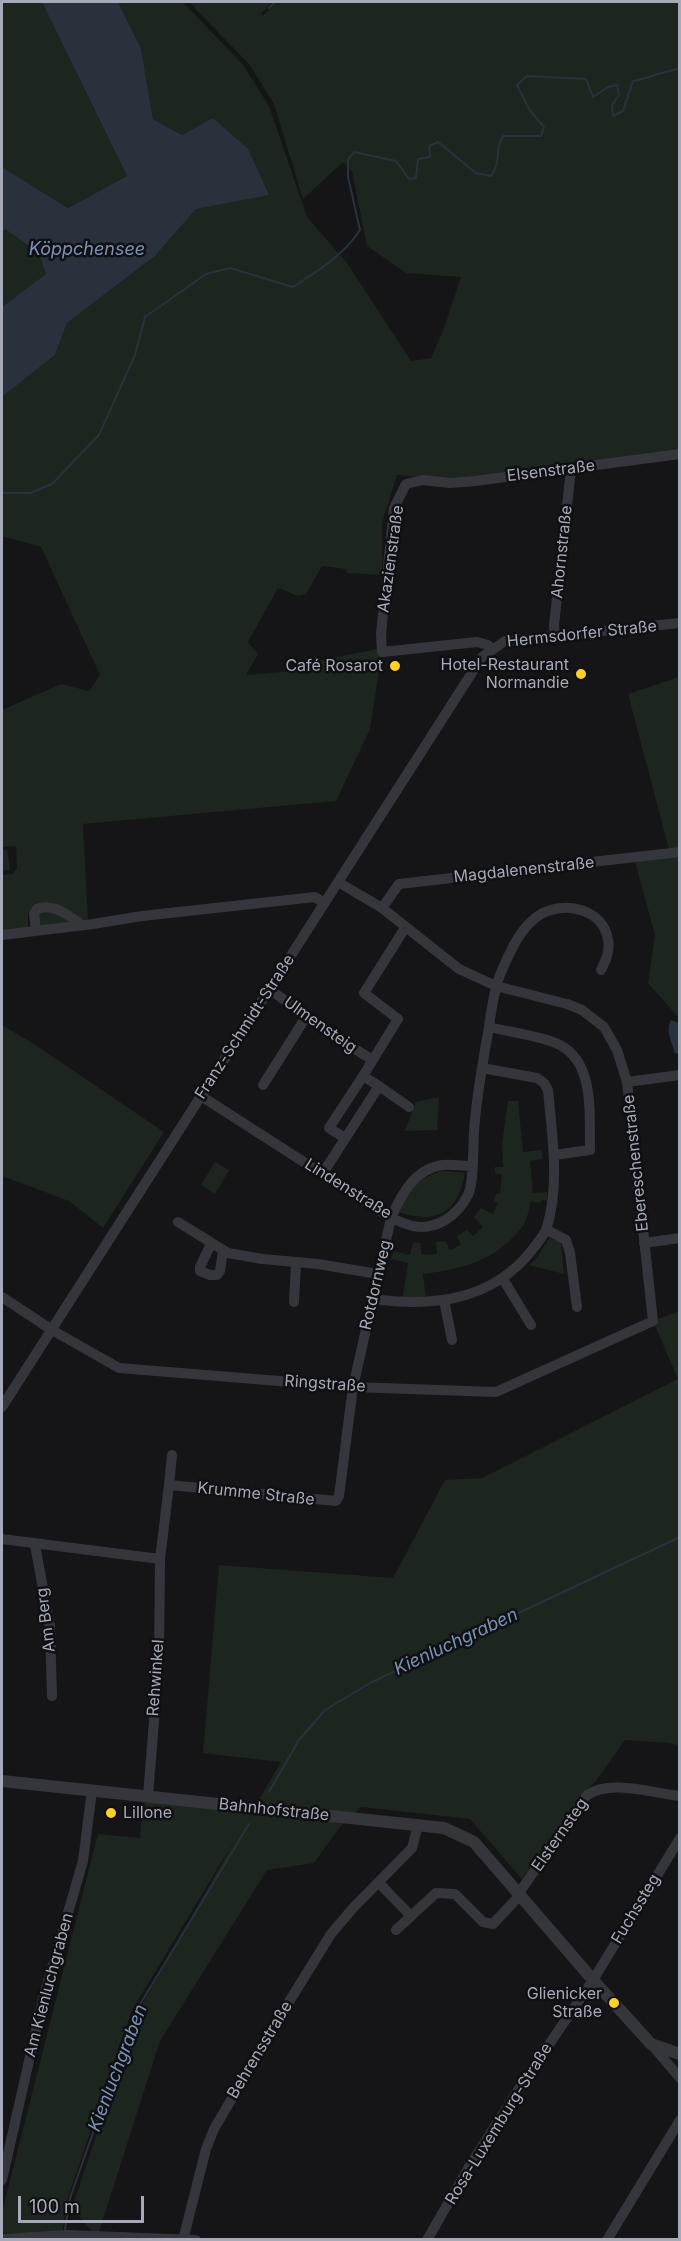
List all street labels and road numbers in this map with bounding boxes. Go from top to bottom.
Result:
street label: Elsenstraße [506,456,596,486]
street label: Akazienstraße [374,504,408,614]
street label: Ahornstraße [548,504,576,600]
street label: Hermsdorfer Straße [506,617,658,651]
street label: Magdalenenstraße [453,853,595,887]
street label: Franz-Schmidt-Straße [191,951,299,1103]
street label: Ulmensteig [280,993,360,1057]
street label: Ebereschenstraße [619,1094,653,1232]
street label: Lindenstraße [301,1155,395,1223]
street label: Rotdornweg [356,1238,396,1332]
street label: Ringstraße [284,1372,366,1396]
street label: Krumme Straße [196,1478,316,1510]
street label: Am Berg [33,1587,59,1653]
street label: Rehwinkel [144,1639,168,1717]
street label: Bahnhofstraße [218,1795,330,1825]
street label: Elsternsteg [528,1795,592,1875]
street label: Fuchssteg [608,1871,664,1947]
street label: Am Kienluchgraben [21,1911,77,2059]
street label: Behrensstraße [223,1998,297,2102]
street label: Rosa-Luxemburg-Straße [441,2040,557,2208]

